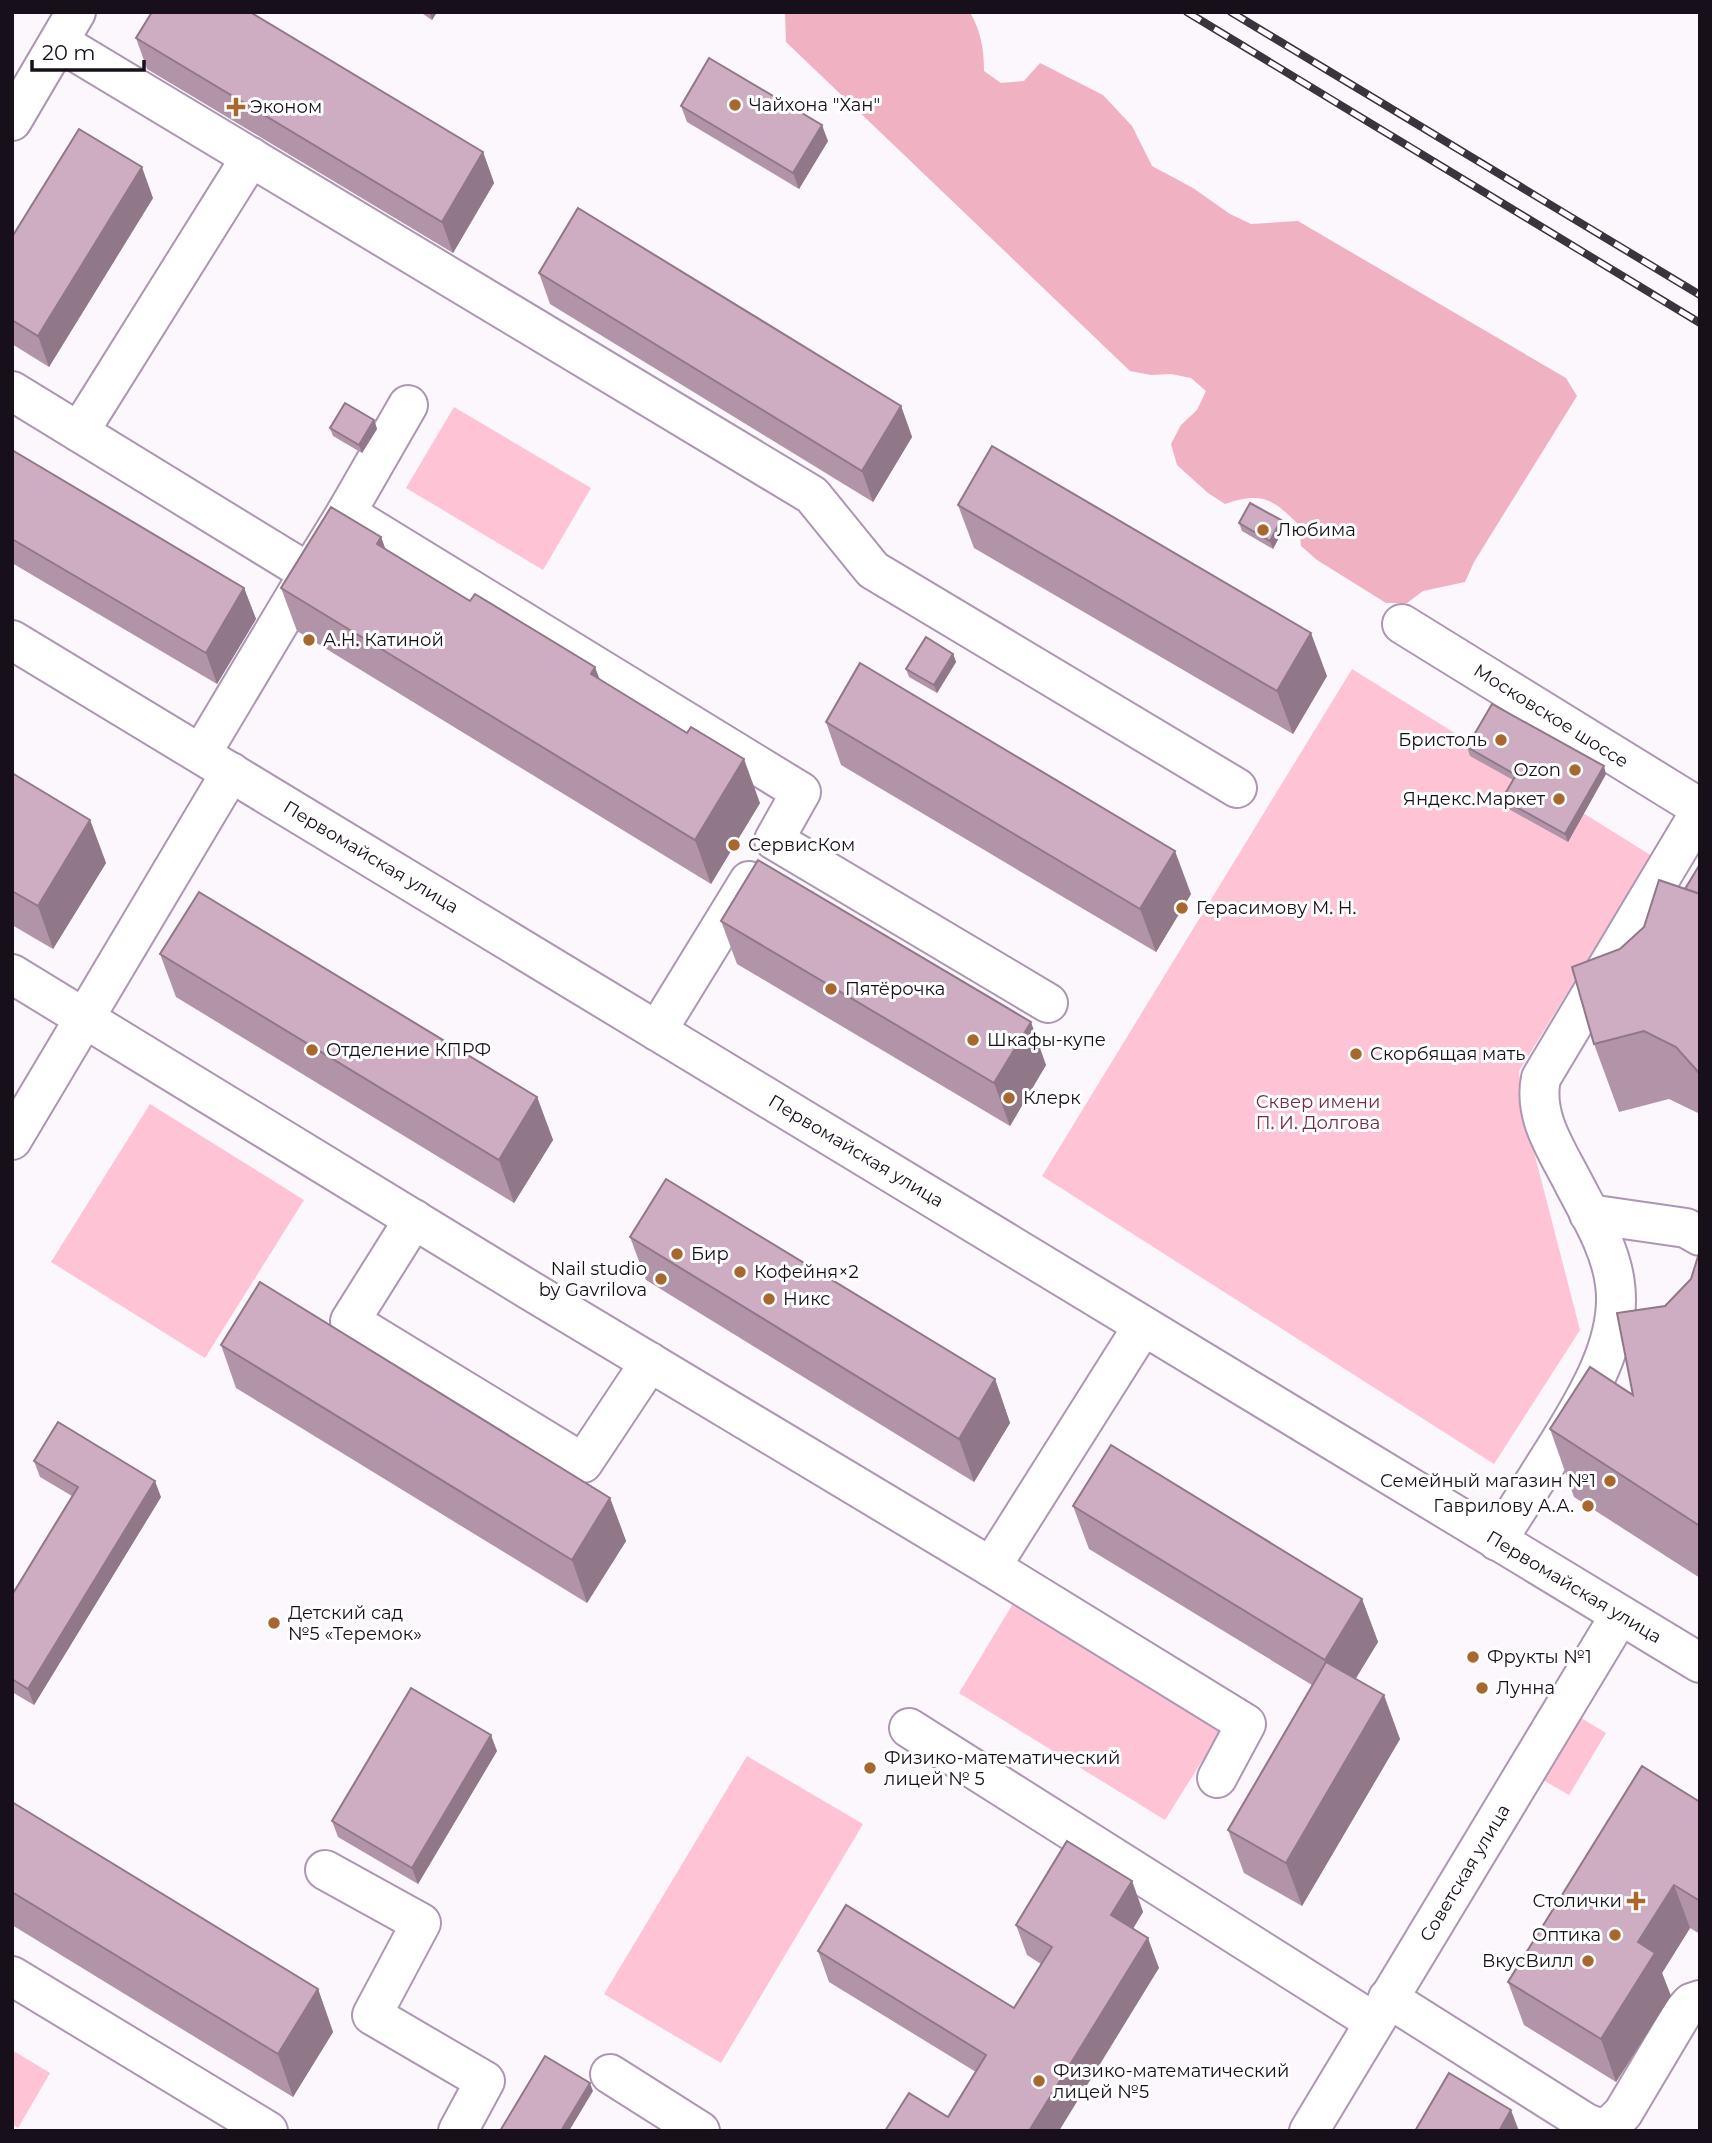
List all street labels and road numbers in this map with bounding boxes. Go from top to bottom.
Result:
street label: Московское шоссе [1470,659,1632,773]
street label: Первомайская улица [279,796,463,918]
street label: Первомайская улица [764,1090,948,1212]
street label: Первомайская улица [1482,1526,1666,1648]
street label: Советская улица [1415,1800,1515,1946]

